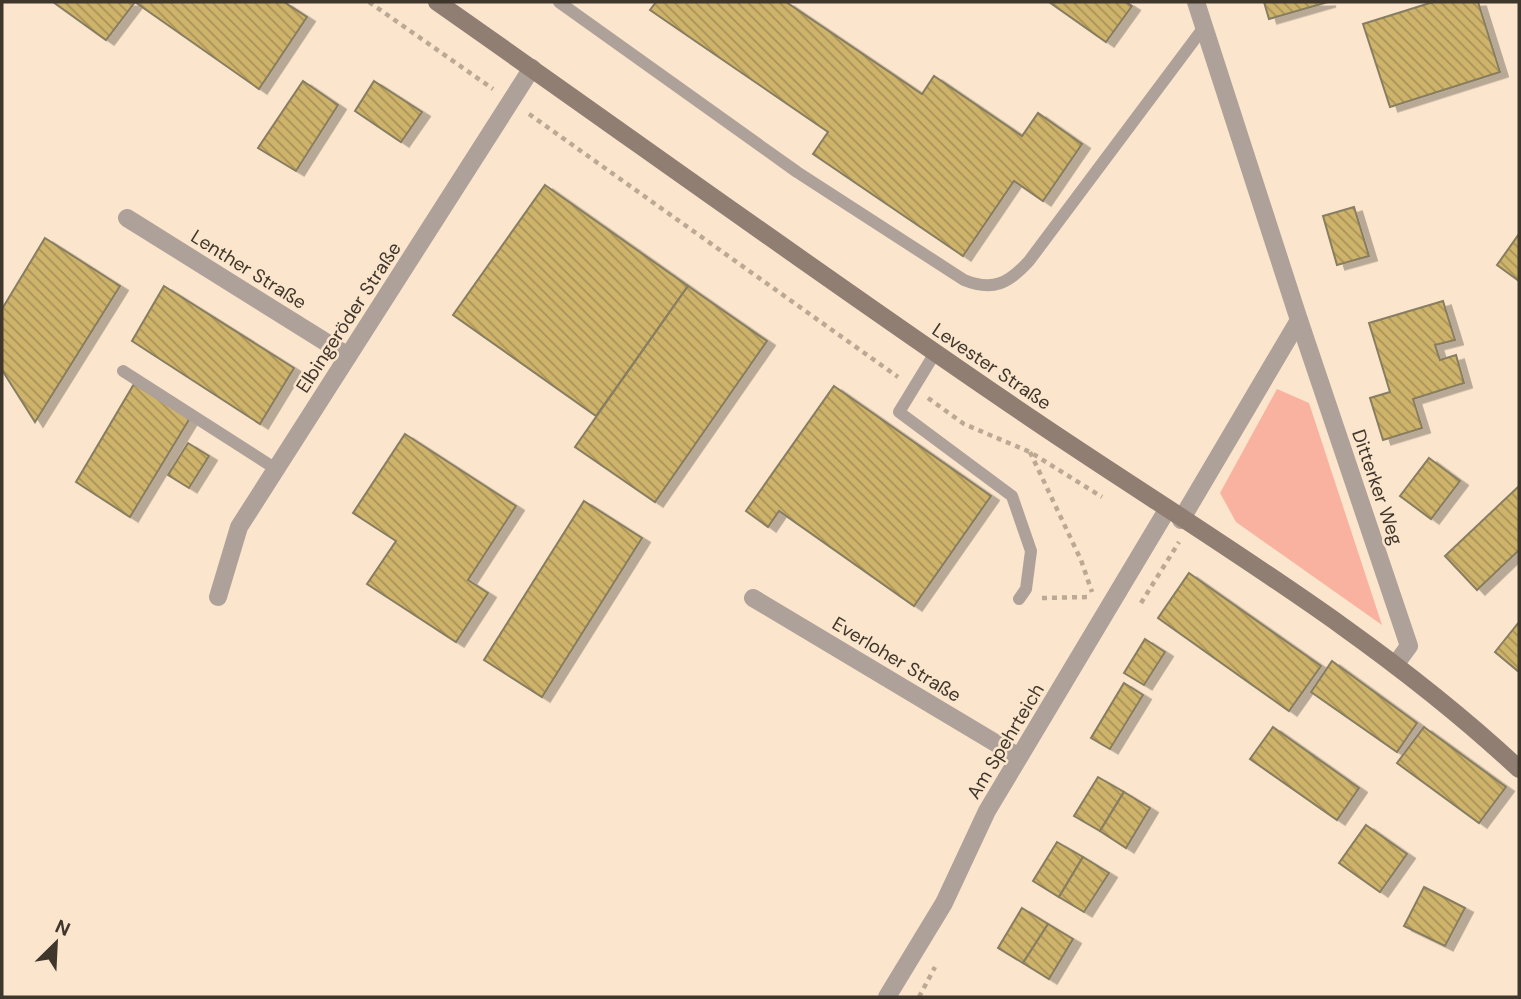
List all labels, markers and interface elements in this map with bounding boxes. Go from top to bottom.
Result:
street label: Lenther Straße [186,224,311,315]
street label: Elbingeröder Straße [290,237,407,397]
street label: Levester Straße [927,317,1056,415]
street label: Ditterker Weg [1346,426,1409,549]
street label: Everloher Straße [828,611,966,708]
street label: Am Spehrteich [961,679,1050,804]
north arrow [21,908,91,978]
text: N [51,914,74,942]

